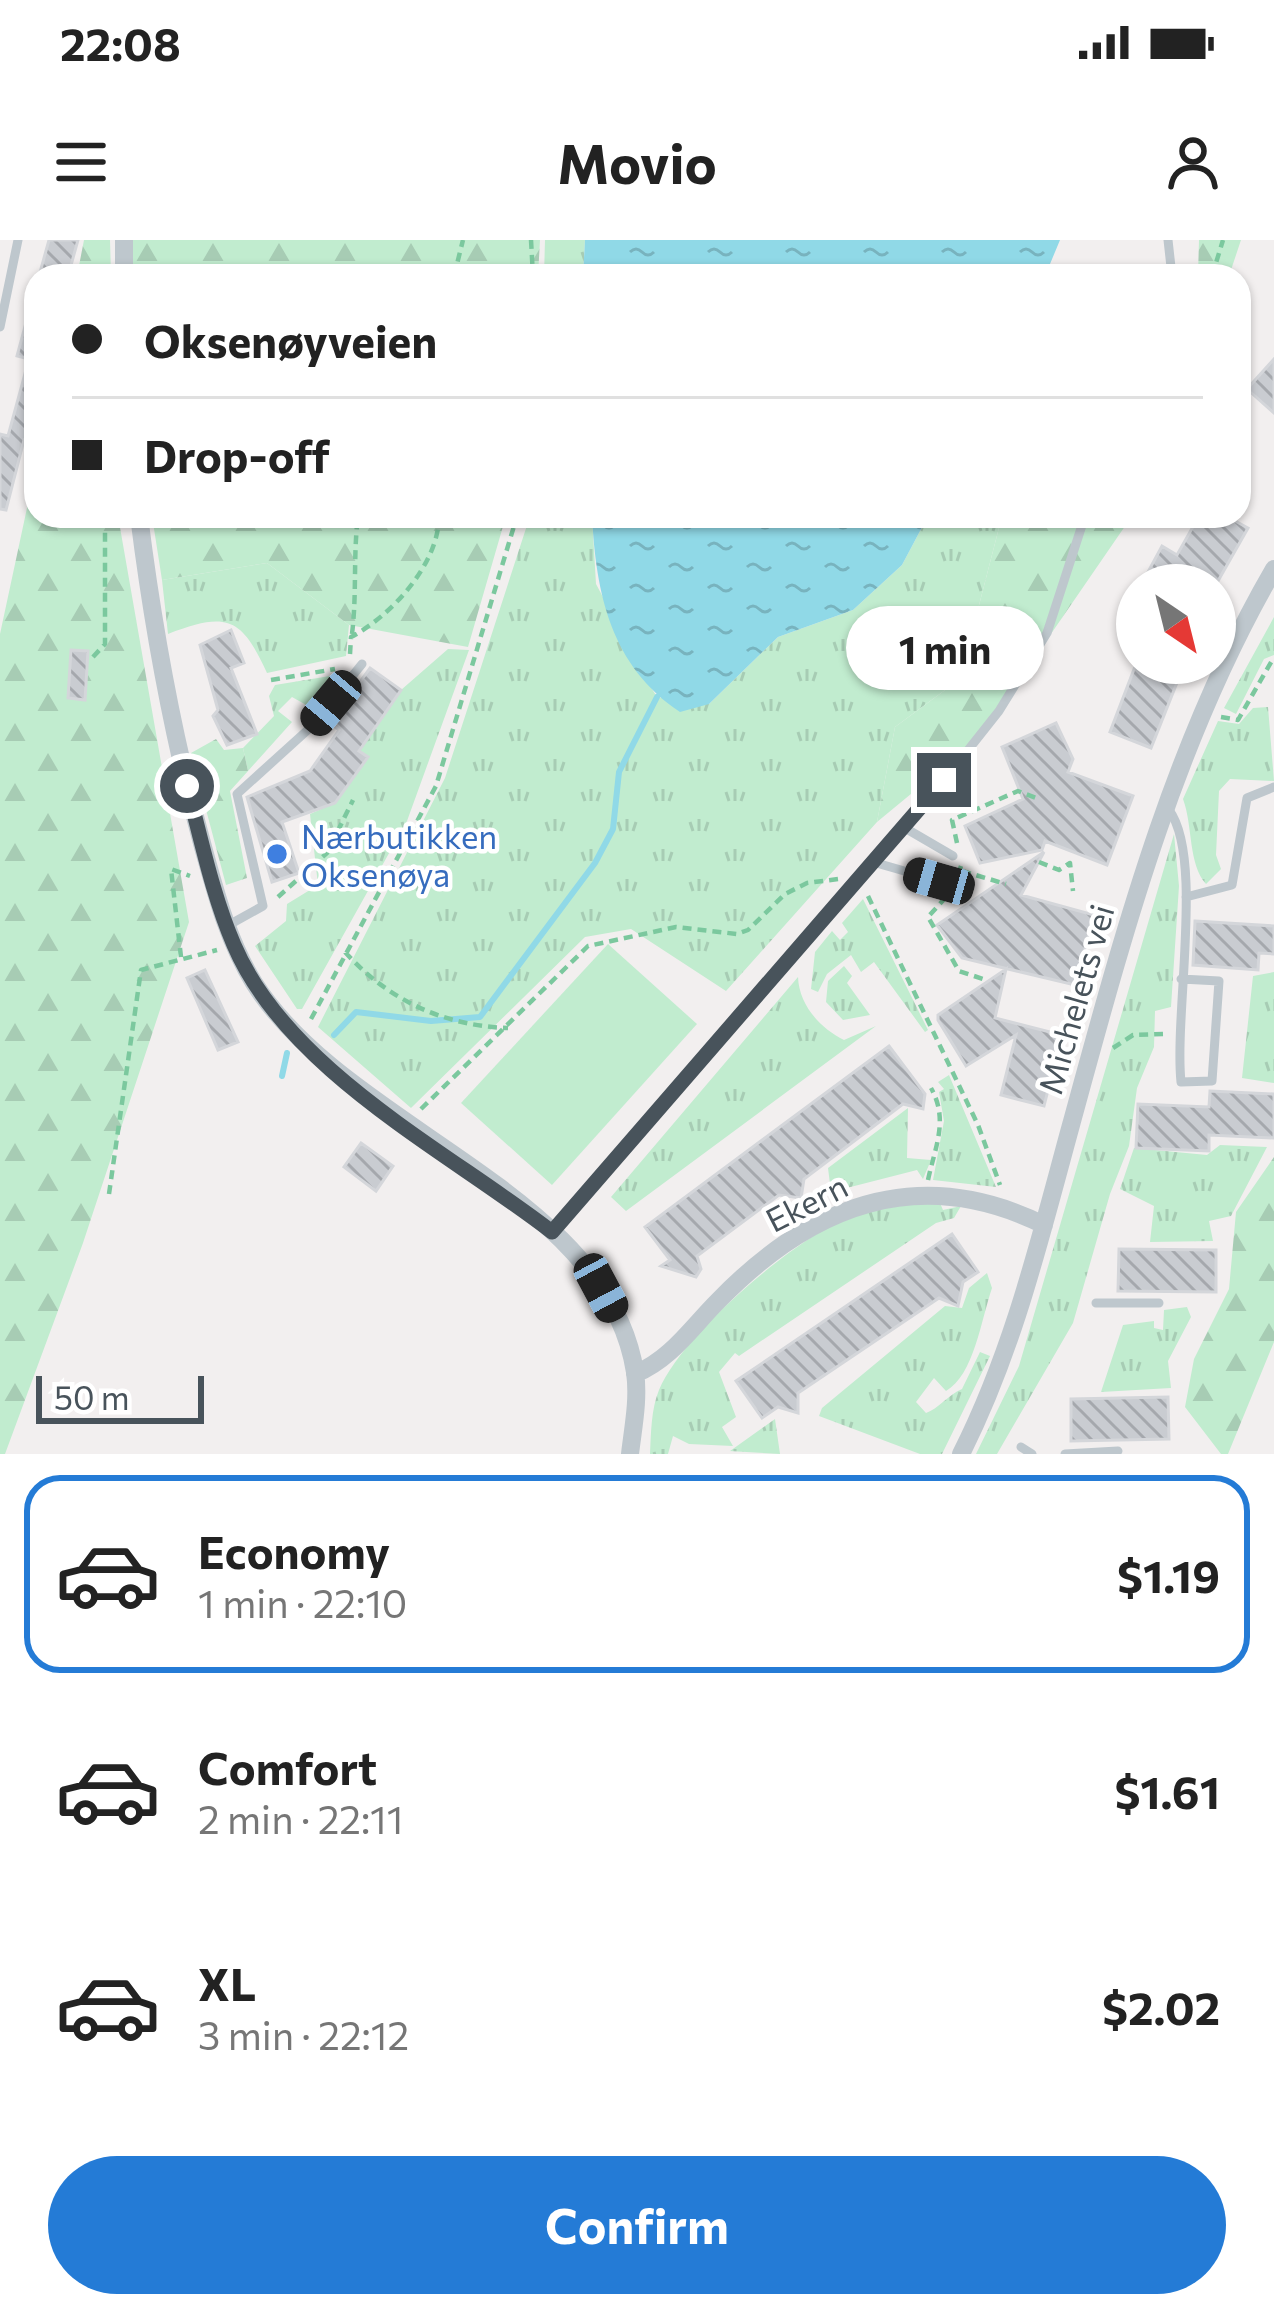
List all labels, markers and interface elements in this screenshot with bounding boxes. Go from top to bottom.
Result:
text: 22:08 [60,15,181,70]
icon: menu [48,129,114,195]
text: Movio [557,129,717,195]
icon: person [1160,129,1226,195]
text: Oksenøyveien [144,312,437,367]
text: Drop-off [144,427,330,482]
north arrow [1116,564,1236,684]
map controls [1116,564,1236,684]
callout: 1 min [845,606,1043,690]
text: 1 min [899,624,991,672]
car [294,664,368,742]
route end [917,753,971,807]
route start [160,759,214,813]
place label: Nærbutikken Oksenøya [301,815,497,894]
marker: Nærbutikken Oksenøya [264,841,290,867]
car [899,854,979,908]
street label: Michelets vei [1028,899,1122,1099]
street label: Ekern [758,1164,854,1240]
car [568,1248,634,1328]
scale bar [36,1370,204,1423]
text: 50 m [54,1376,130,1417]
icon: car [54,1520,162,1628]
text: Economy [198,1523,390,1578]
text: $1.19 [1117,1547,1220,1602]
text: 1 min · 22:10 [198,1578,407,1626]
icon: car [54,1736,162,1844]
text: Comfort [198,1739,377,1794]
text: $1.61 [1114,1763,1220,1818]
text: 2 min · 22:11 [198,1794,403,1842]
icon: car [54,1952,162,2060]
text: XL [198,1955,256,2010]
text: $2.02 [1102,1979,1220,2034]
text: 3 min · 22:12 [198,2010,409,2058]
button: Confirm [48,2156,1226,2294]

